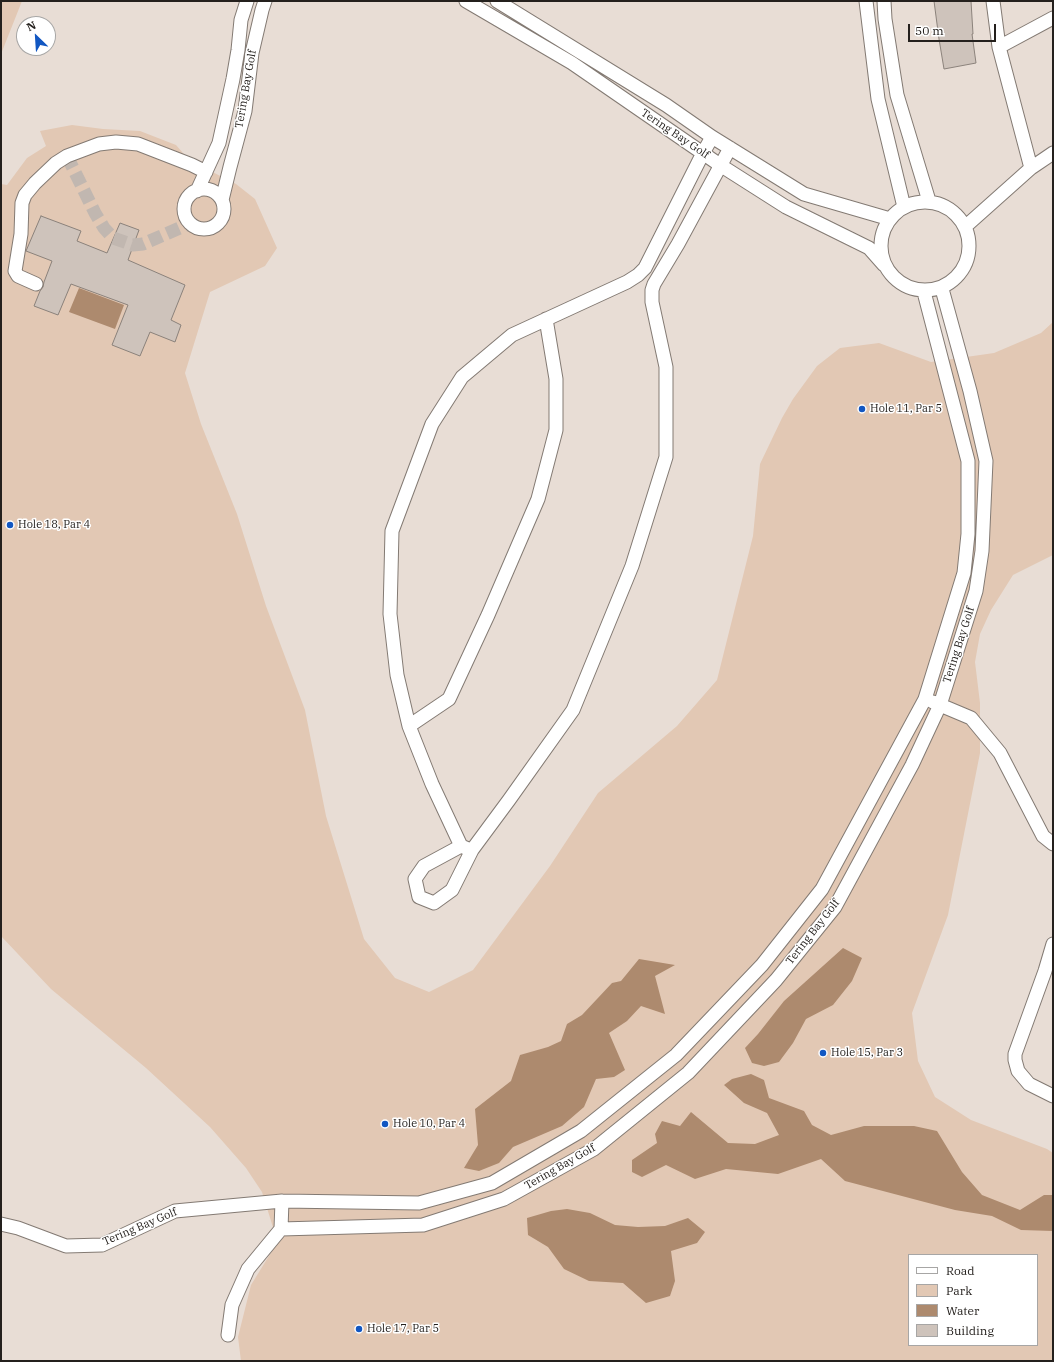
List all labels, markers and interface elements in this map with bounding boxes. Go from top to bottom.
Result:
north arrow [16,16,56,56]
scale bar [910,16,998,42]
text: N [24,18,38,34]
text: 50 m [915,23,944,38]
street label: Tering Bay Golf [233,49,259,129]
street label: Tering Bay Golf [638,106,712,162]
place label: Hole 11, Par 5 [870,402,942,416]
marker: Hole 11, Par 5 [857,404,867,414]
place label: Hole 18, Par 4 [18,518,90,532]
marker: Hole 18, Par 4 [5,520,15,530]
street label: Tering Bay Golf [940,605,978,685]
street label: Tering Bay Golf [783,897,843,967]
place label: Hole 15, Par 3 [831,1046,903,1060]
marker: Hole 15, Par 3 [818,1048,828,1058]
place label: Hole 10, Par 4 [393,1117,465,1131]
marker: Hole 10, Par 4 [380,1119,390,1129]
street label: Tering Bay Golf [522,1141,598,1193]
street label: Tering Bay Golf [101,1205,179,1249]
legend [908,1254,1038,1346]
text: Road [946,1263,975,1278]
text: Park [946,1283,972,1298]
text: Water [946,1303,979,1318]
place label: Hole 17, Par 5 [367,1322,439,1336]
text: Building [946,1323,994,1338]
marker: Hole 17, Par 5 [354,1324,364,1334]

